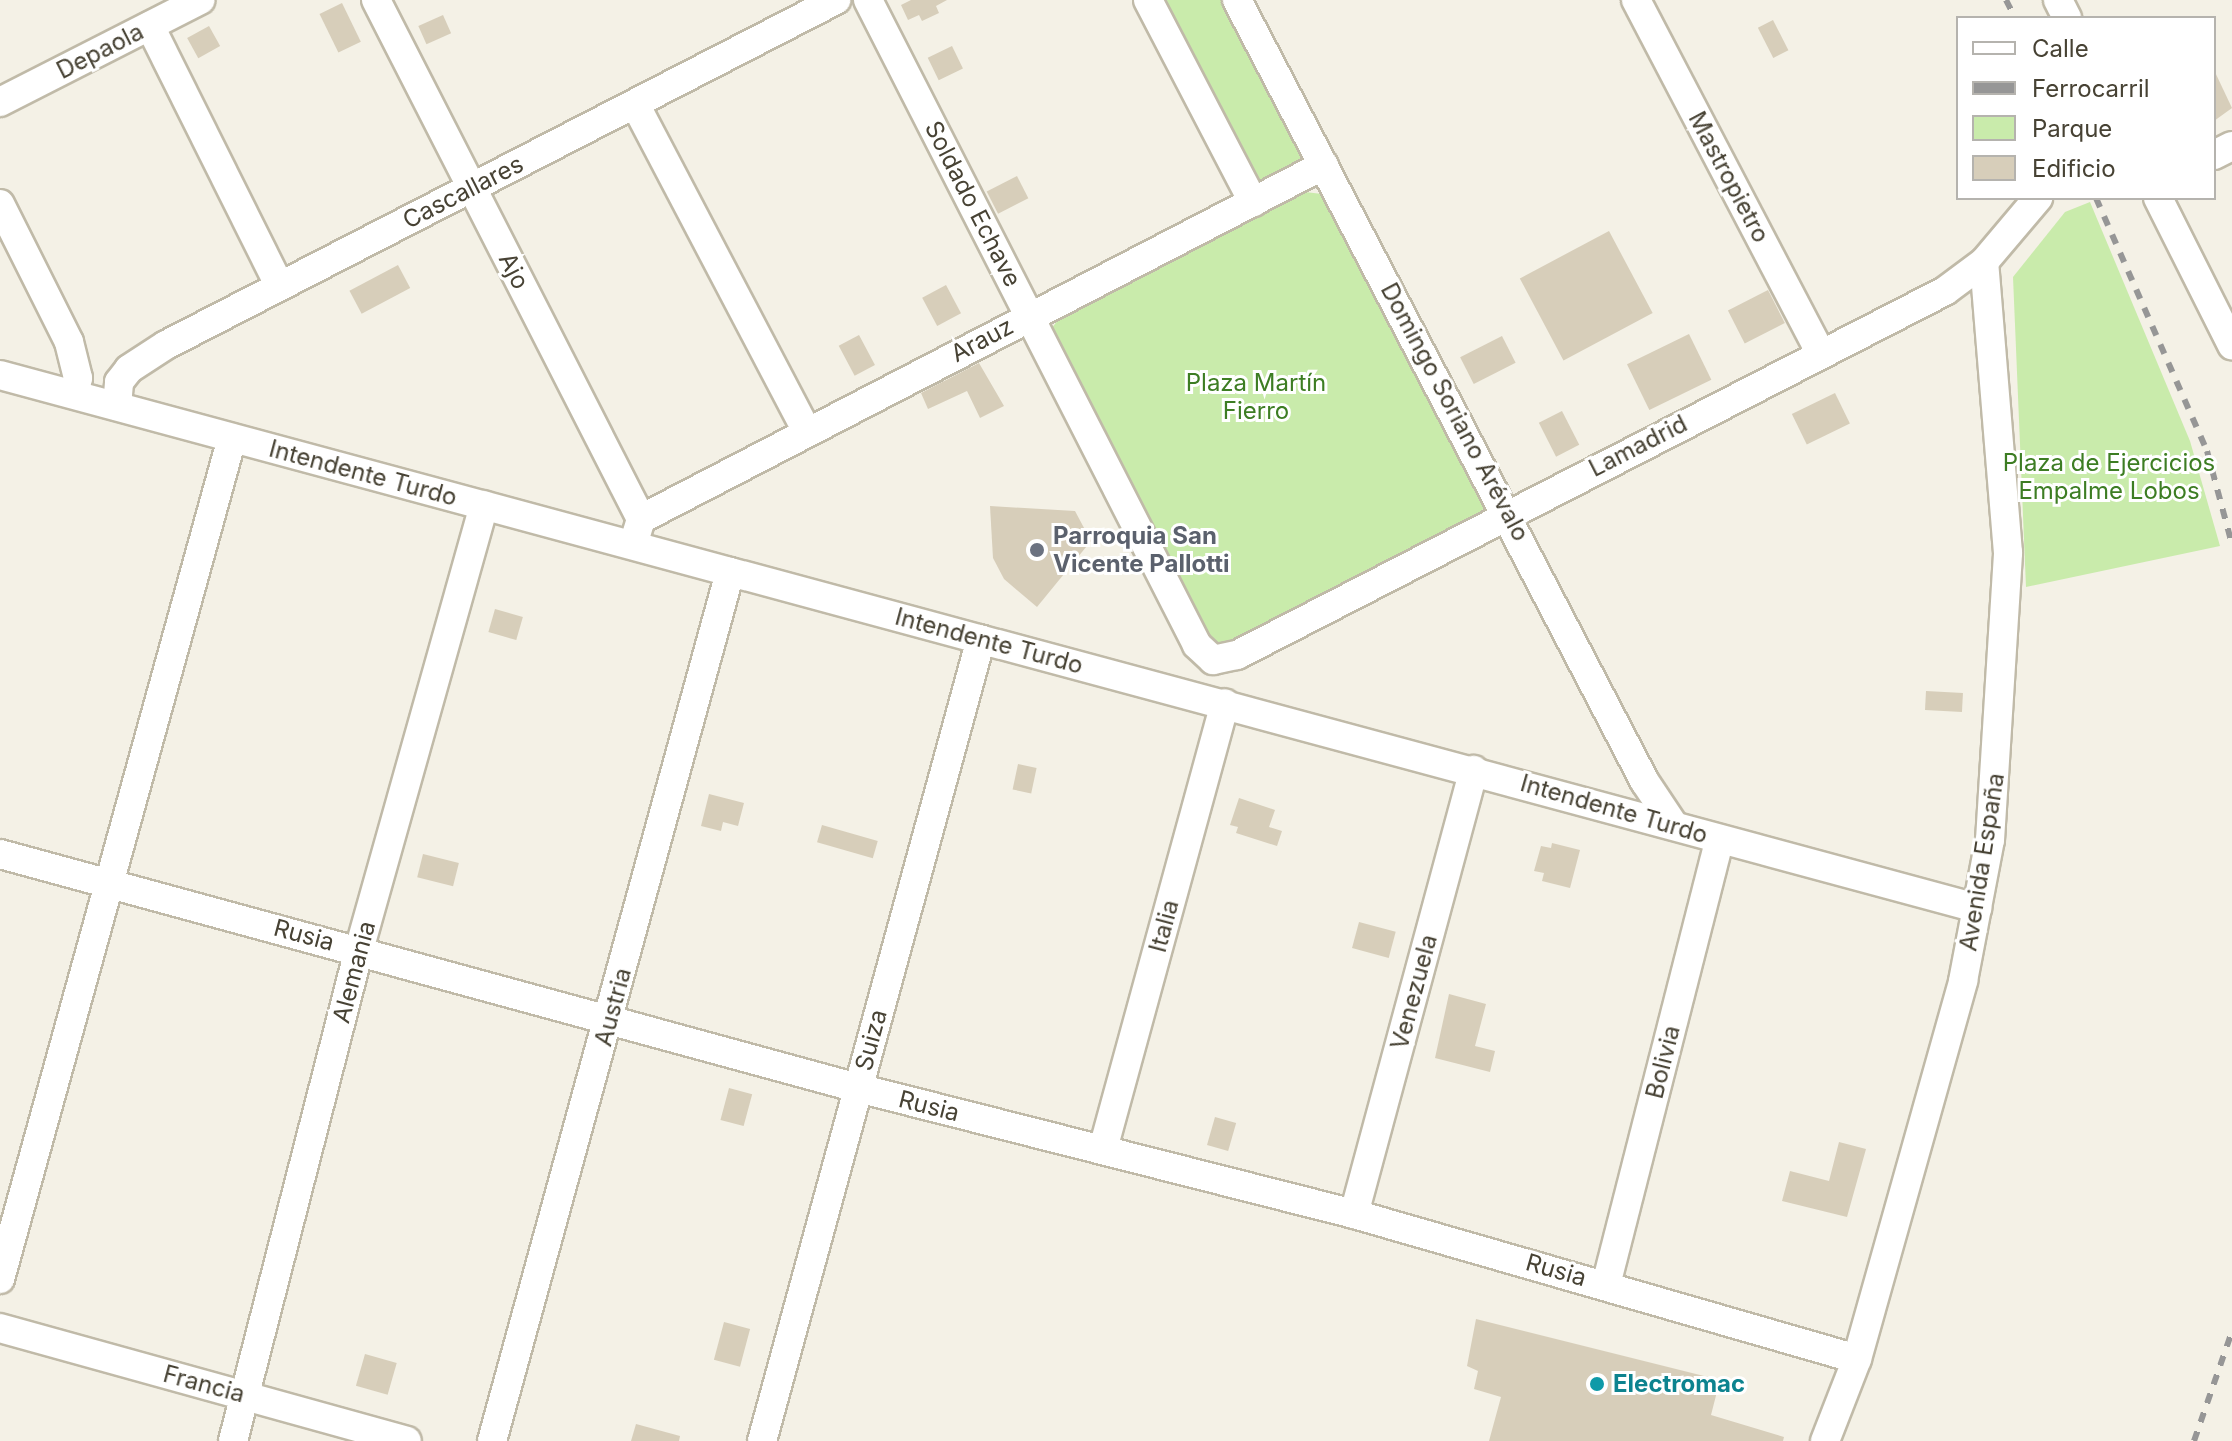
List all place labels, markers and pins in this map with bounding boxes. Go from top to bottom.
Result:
place label: Parroquia San Vicente Pallotti [1053,522,1229,578]
marker: Parroquia San Vicente Pallotti [1028,541,1046,559]
place label: Electromac [1613,1370,1745,1398]
marker: Electromac [1588,1375,1606,1393]

